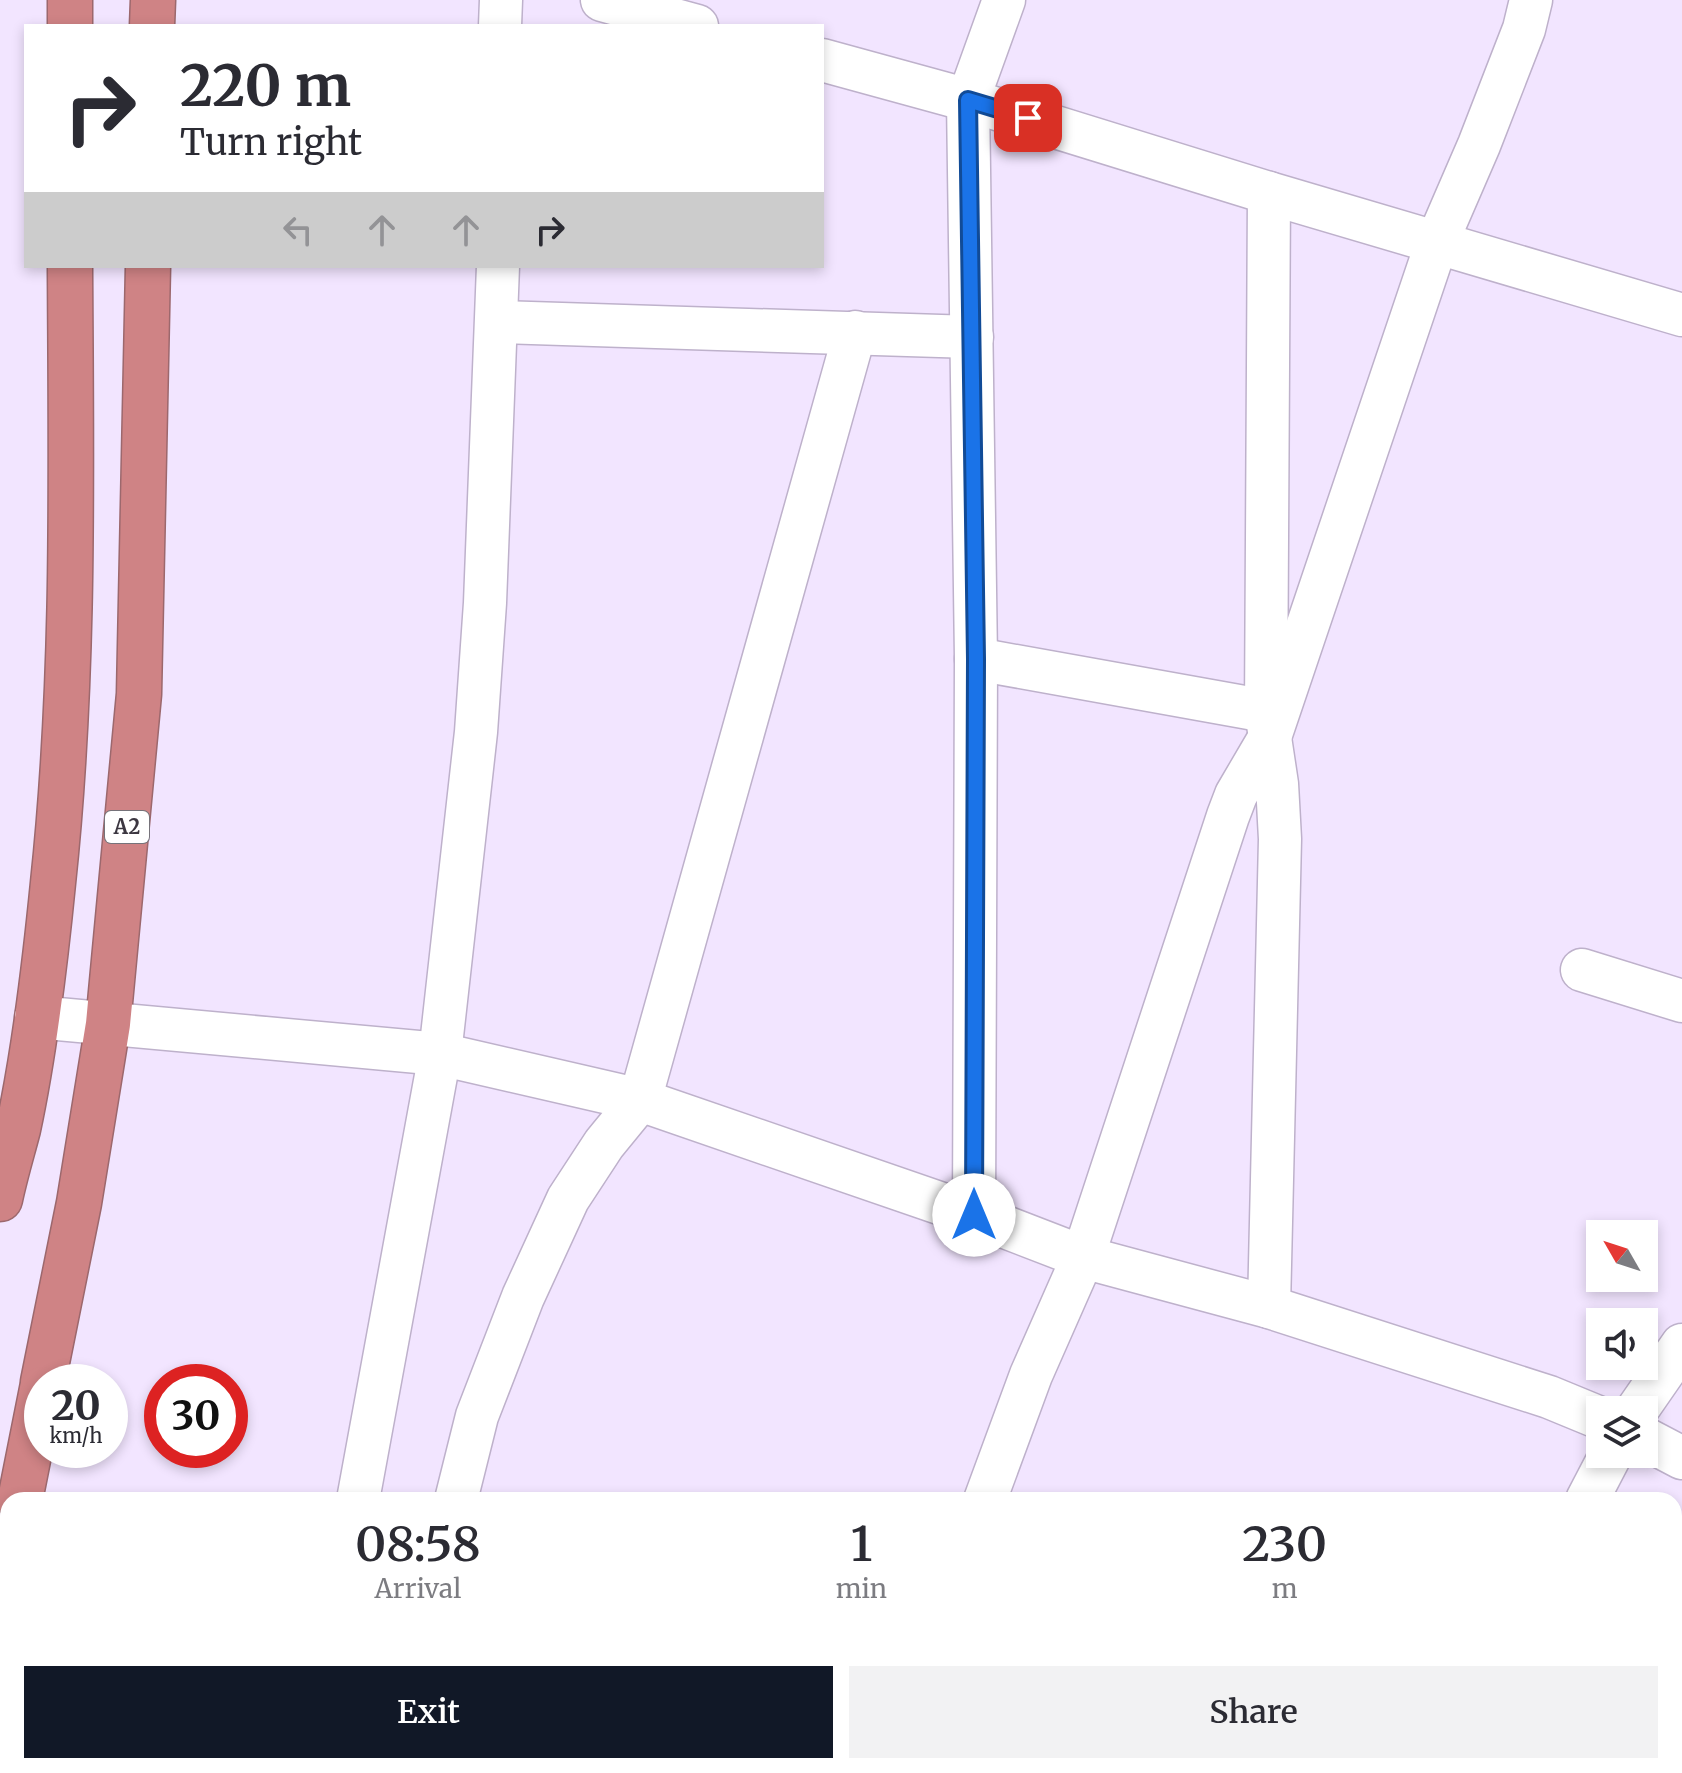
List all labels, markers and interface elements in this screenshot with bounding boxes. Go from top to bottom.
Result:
text: 220 m [180,51,351,121]
icon: right [48,56,152,160]
pin [994,84,1062,152]
icon: arrive [1006,96,1050,140]
text: Turn right [180,120,362,165]
icon: left [276,208,320,252]
icon: ahead [360,208,404,252]
icon: ahead [444,208,488,252]
icon: right [528,208,572,252]
road number: A2 [105,811,149,843]
position arrow [932,1173,1016,1257]
north arrow [1586,1220,1658,1292]
map controls [1586,1220,1658,1468]
button: sound [1586,1308,1658,1380]
speed limit sign: 30 [144,1364,248,1468]
text: 20 [51,1381,101,1431]
button: layers [1586,1396,1658,1468]
text: km/h [50,1423,102,1448]
text: 08:58 [355,1514,481,1574]
text: 1 [850,1514,872,1574]
text: 230 [1242,1514,1327,1574]
text: Arrival [374,1572,461,1605]
text: min [836,1572,887,1605]
text: m [1272,1572,1297,1605]
button: Exit [24,1666,833,1758]
button: Share [849,1666,1658,1758]

